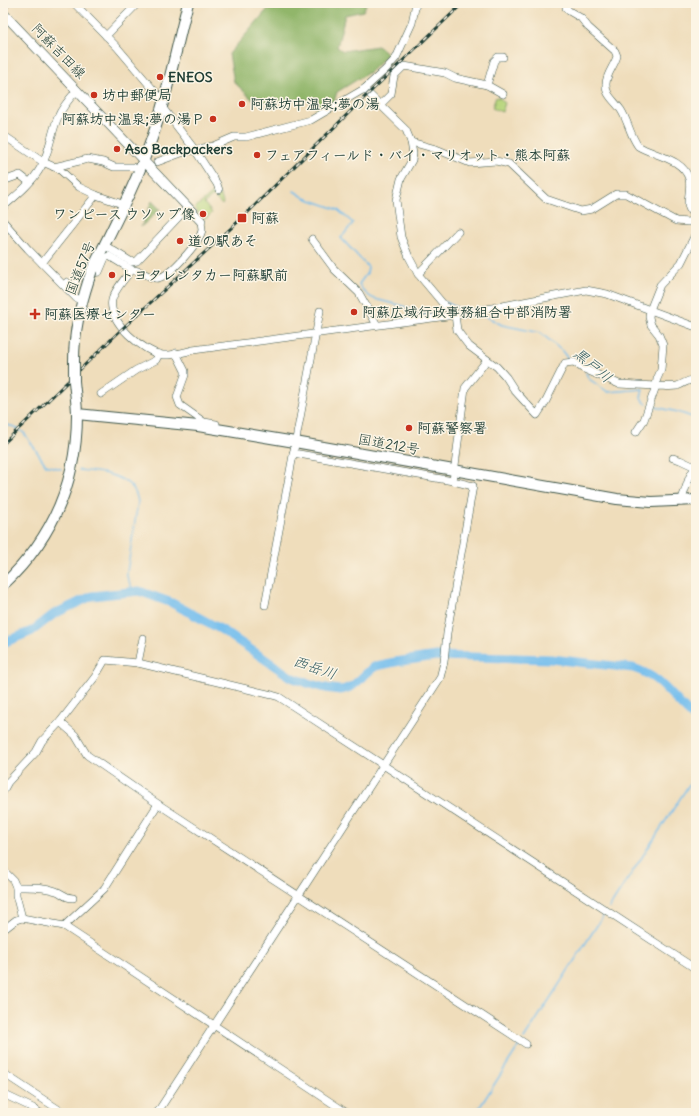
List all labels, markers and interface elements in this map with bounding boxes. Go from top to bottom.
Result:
street label: 阿蘇吉田線 [28,20,90,82]
place label: ENEOS [168,68,213,86]
marker: ENEOS [155,72,165,82]
place label: 坊中郵便局 [102,86,172,104]
marker: 坊中郵便局 [89,90,99,100]
place label: 阿蘇坊中温泉;夢の湯 [250,95,379,113]
marker: 阿蘇坊中温泉;夢の湯 [237,99,247,109]
place label: 阿蘇坊中温泉;夢の湯Ｐ [62,110,205,128]
marker: 阿蘇坊中温泉;夢の湯Ｐ [208,114,218,124]
place label: Aso Backpackers [125,140,233,158]
marker: Aso Backpackers [112,144,122,154]
place label: フェアフィールド・バイ・マリオット・熊本阿蘇 [265,146,570,164]
marker: フェアフィールド・バイ・マリオット・熊本阿蘇 [252,150,262,160]
place label: ワンピース ウソップ像 [53,205,195,223]
marker: ワンピース ウソップ像 [198,209,208,219]
place label: 阿蘇 [251,209,279,227]
marker: 阿蘇 [236,212,248,224]
place label: 道の駅あそ [188,232,258,250]
marker: 道の駅あそ [175,236,185,246]
street label: 国道57号 [61,238,99,298]
place label: トヨタレンタカー阿蘇駅前 [120,266,288,284]
marker: トヨタレンタカー阿蘇駅前 [107,270,117,280]
place label: 阿蘇広域行政事務組合中部消防署 [362,303,572,321]
place label: 阿蘇医療センター [44,305,156,323]
marker: 阿蘇広域行政事務組合中部消防署 [349,307,359,317]
marker: 阿蘇医療センター [29,308,41,320]
water label: 黒戸川 [570,343,616,387]
place label: 阿蘇警察署 [417,419,487,437]
marker: 阿蘇警察署 [404,423,414,433]
street label: 国道212号 [356,430,422,458]
water label: 西岳川 [291,651,339,683]

